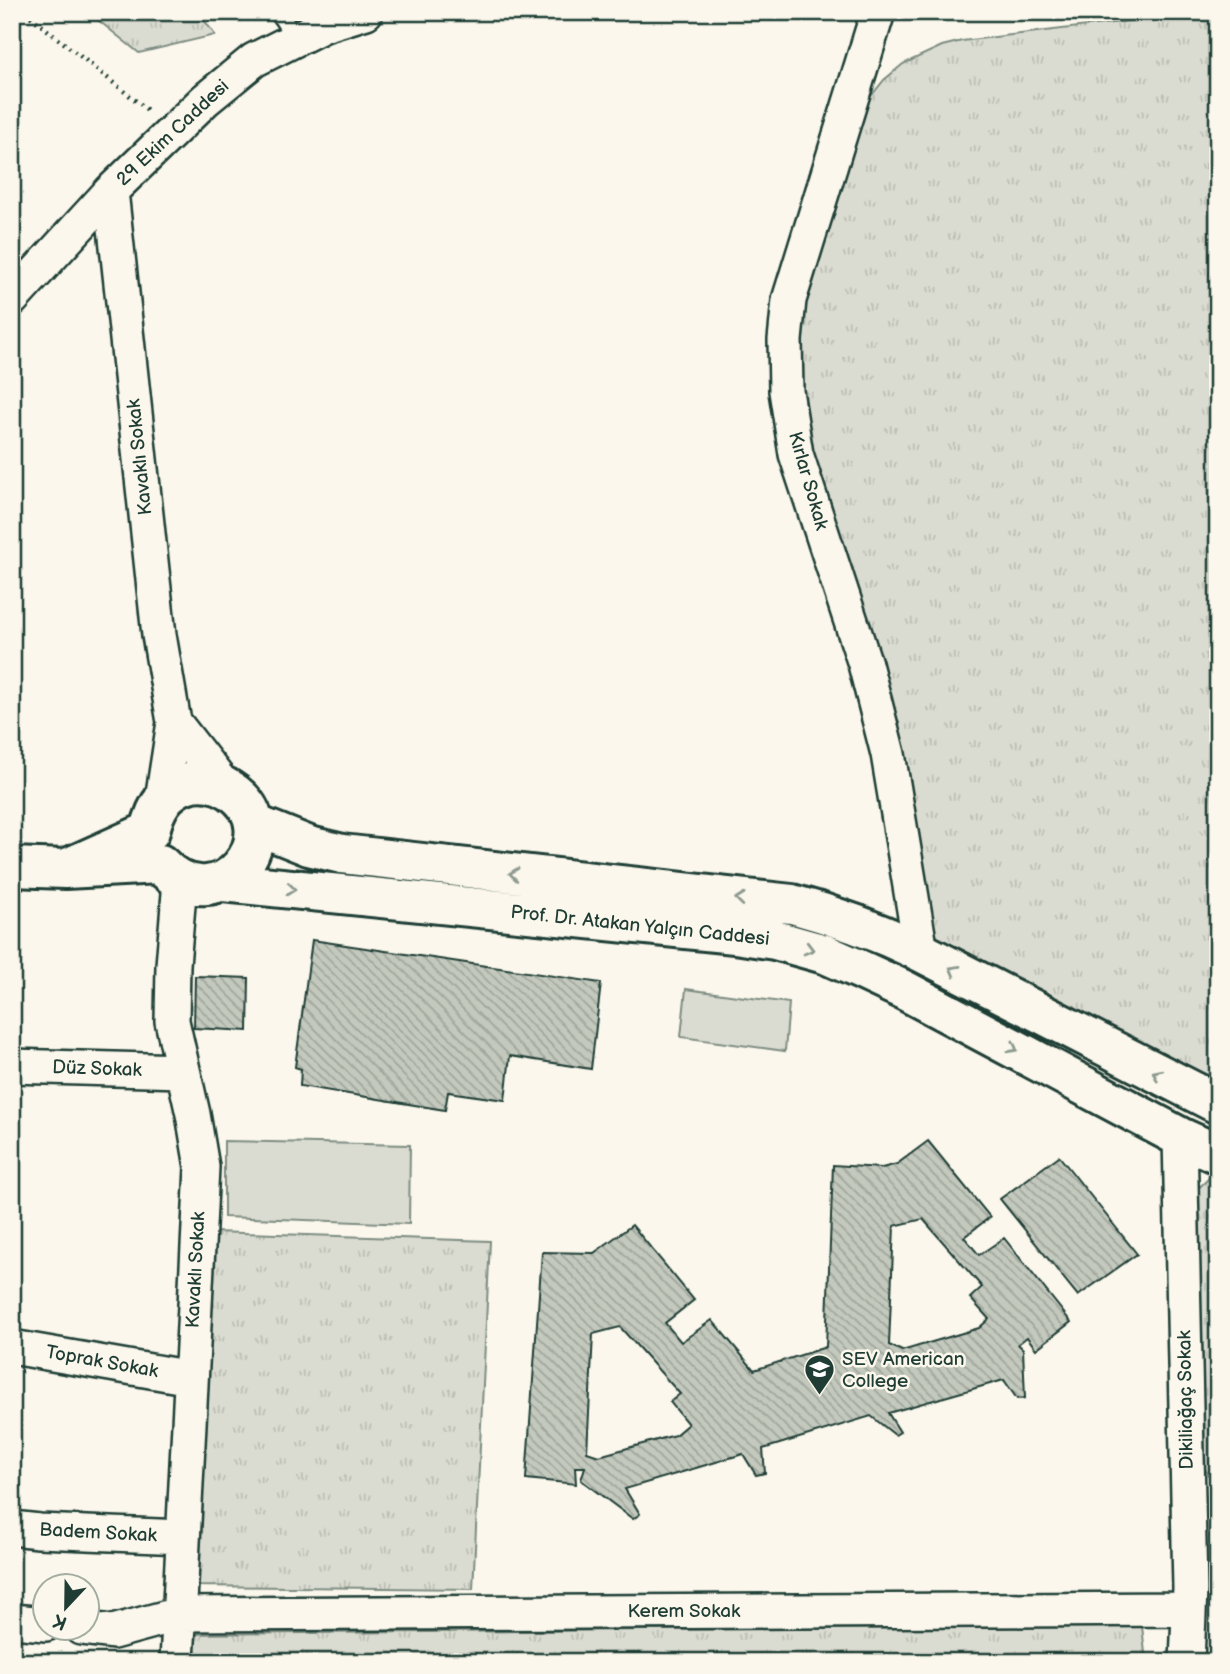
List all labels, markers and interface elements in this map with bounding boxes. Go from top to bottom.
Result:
street label: 29 Ekim Caddesi [112,75,234,191]
street label: Kavaklı Sokak [122,397,158,516]
street label: Kırlar Sokak [783,429,833,534]
one-way arrow [509,866,520,881]
one-way arrow [285,881,297,896]
one-way arrow [735,891,746,906]
street label: Prof. Dr. Atakan Yalçın Caddesi [509,901,771,951]
one-way arrow [802,941,814,956]
one-way arrow [949,965,961,978]
one-way arrow [1006,1040,1018,1053]
street label: Düz Sokak [52,1056,143,1082]
one-way arrow [1152,1068,1164,1082]
street label: Kavaklı Sokak [181,1210,211,1329]
street label: Dikiliağaç Sokak [1173,1329,1199,1470]
street label: Toprak Sokak [44,1341,161,1383]
place label: SEV American College [842,1348,964,1393]
school or university icon: SEV American College [802,1353,836,1397]
street label: Badem Sokak [39,1518,158,1548]
north arrow [32,1572,102,1642]
street label: Kerem Sokak [628,1600,741,1623]
text: K [50,1608,70,1634]

